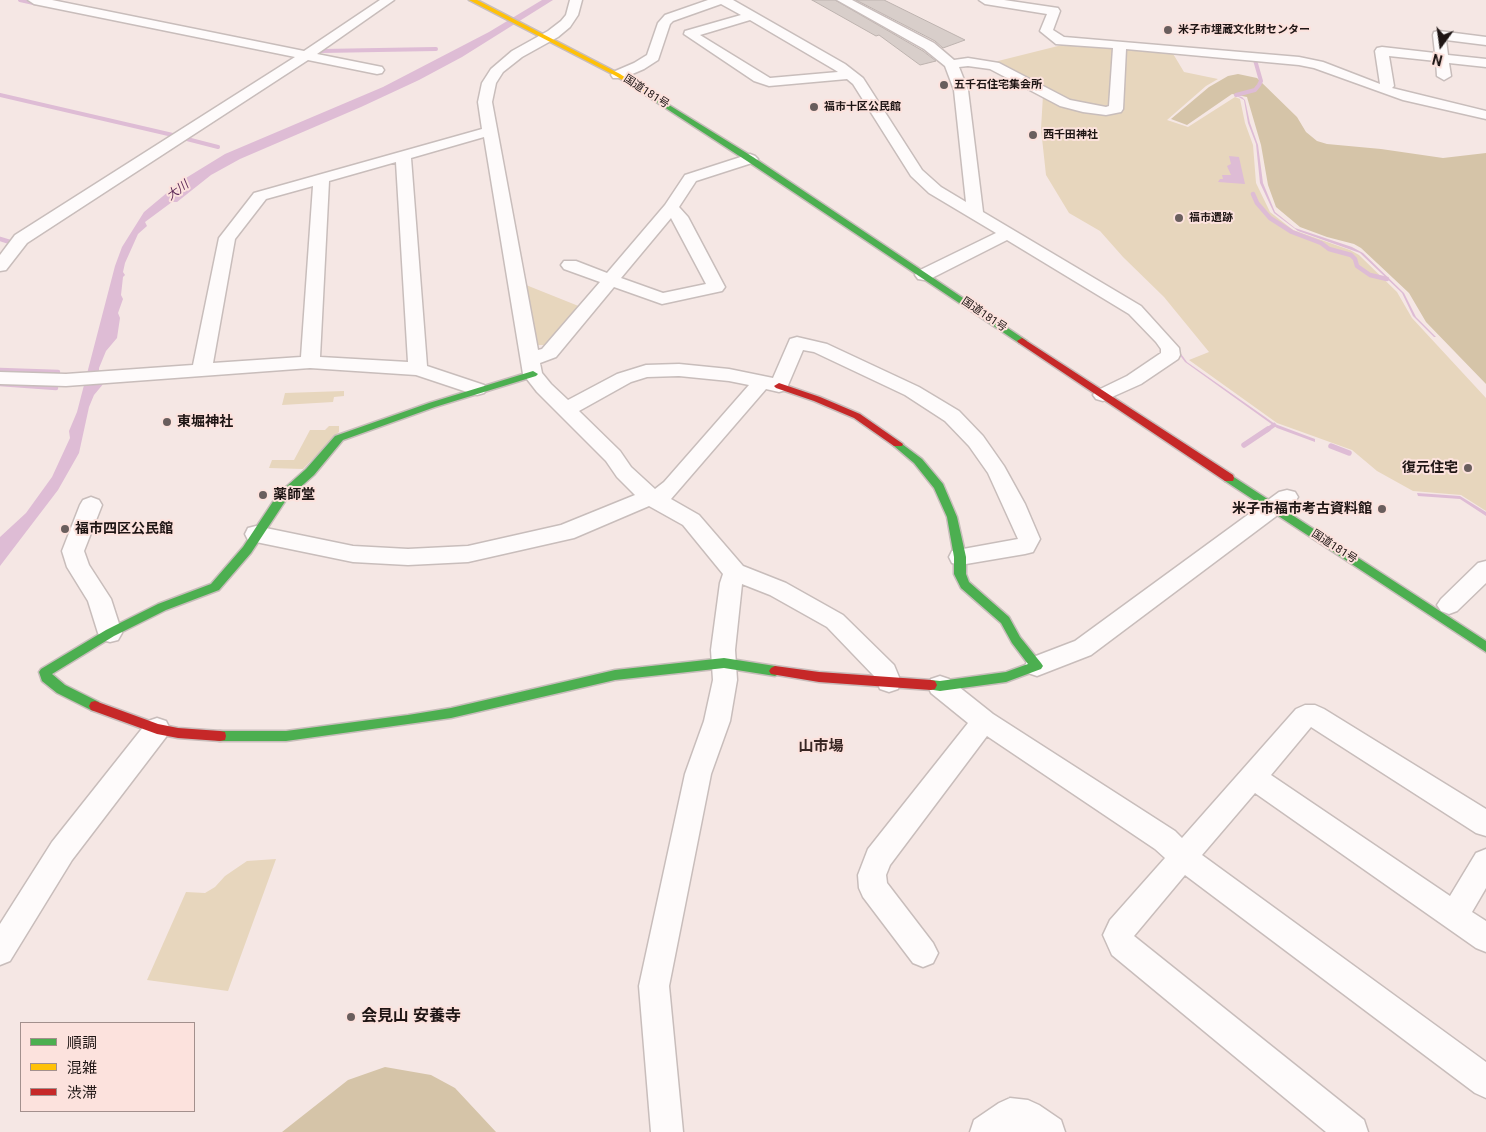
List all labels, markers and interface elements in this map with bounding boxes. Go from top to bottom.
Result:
north arrow [1416,20,1466,70]
place label: 米子市埋蔵文化財センター [1178,23,1310,37]
marker: 米子市埋蔵文化財センター [1162,24,1174,36]
text: N [1431,51,1444,69]
street label: 国道181号 [621,72,671,112]
place label: 五千石住宅集会所 [954,78,1042,92]
marker: 五千石住宅集会所 [938,79,950,91]
place label: 福市十区公民館 [824,100,901,114]
marker: 福市十区公民館 [808,101,820,113]
place label: 西千田神社 [1043,128,1098,142]
marker: 西千田神社 [1027,129,1039,141]
water label: 大川 [164,178,192,204]
place label: 福市遺跡 [1189,211,1233,225]
marker: 福市遺跡 [1173,212,1185,224]
street label: 国道181号 [959,295,1009,335]
place label: 東堀神社 [177,414,233,430]
marker: 東堀神社 [161,416,173,428]
place label: 復元住宅 [1402,460,1458,476]
marker: 復元住宅 [1462,462,1474,474]
place label: 薬師堂 [273,487,315,503]
marker: 薬師堂 [257,489,269,501]
place label: 米子市福市考古資料館 [1232,501,1372,517]
marker: 米子市福市考古資料館 [1376,503,1388,515]
place label: 福市四区公民館 [75,521,173,537]
marker: 福市四区公民館 [59,523,71,535]
street label: 国道181号 [1309,527,1359,567]
district label: 山市場 [799,738,843,756]
place label: 会見山 安養寺 [361,1007,461,1027]
marker: 会見山 安養寺 [345,1011,357,1023]
legend [20,1022,195,1112]
text: 順調 [67,1034,97,1052]
text: 混雑 [67,1059,97,1077]
text: 渋滞 [67,1084,97,1102]

